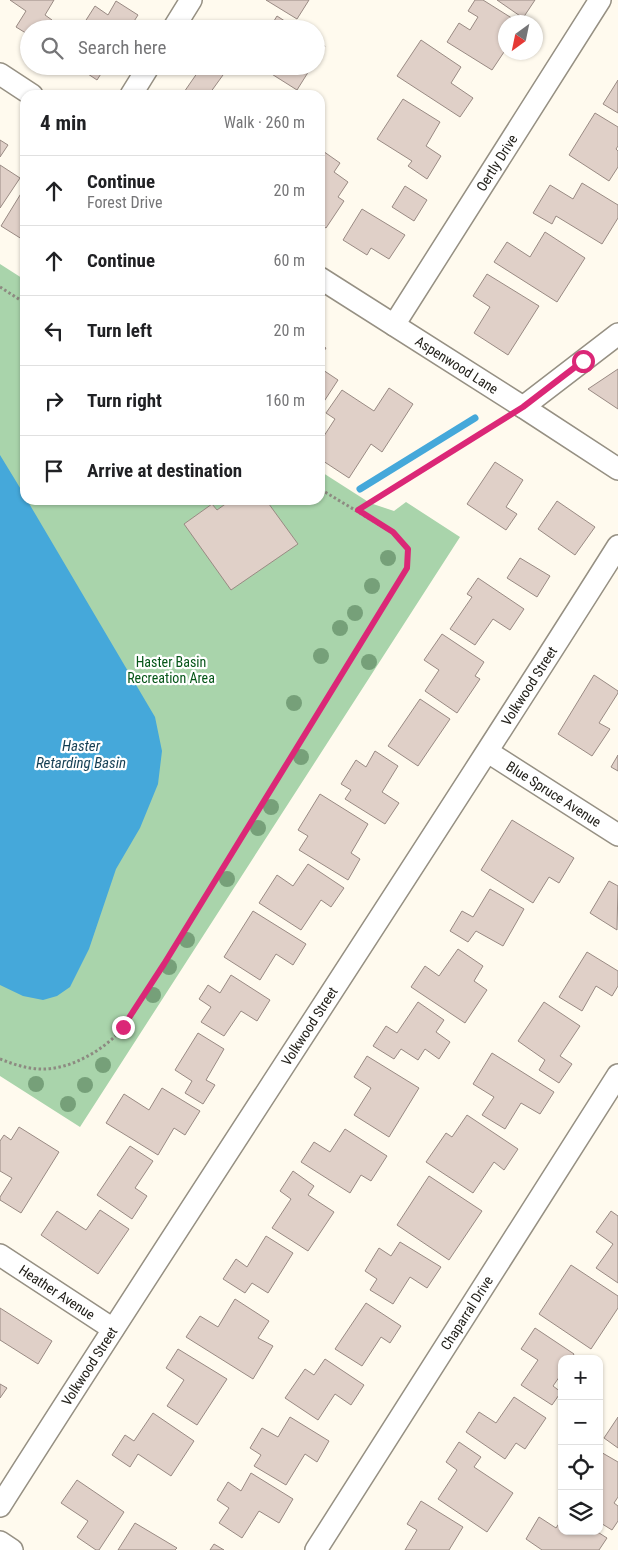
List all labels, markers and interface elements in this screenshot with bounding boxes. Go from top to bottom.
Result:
north arrow [498,15,543,60]
search box [20,20,325,75]
icon: search [38,34,66,62]
text: Search here [78,36,166,59]
text: 4 min [40,111,87,135]
text: Walk · 260 m [224,113,305,132]
street label: Oertly Drive [473,131,521,194]
text: Continue [87,170,155,193]
icon: ahead [40,177,68,205]
text: 20 m [273,181,305,200]
text: Forest Drive [87,193,162,212]
icon: ahead [40,247,68,275]
text: Continue [87,249,155,272]
text: 60 m [273,251,305,270]
icon: left [40,317,68,345]
text: Turn left [87,319,152,342]
text: 20 m [273,321,305,340]
street label: Aspenwood Lane [412,333,501,397]
route start [572,350,595,373]
icon: right [40,387,68,415]
text: Turn right [87,389,162,412]
text: 160 m [266,391,305,410]
icon: arrive [40,457,68,485]
text: Arrive at destination [87,459,242,482]
street label: Volkwood Street [498,644,560,728]
park label: Haster Basin Recreation Area [127,654,215,686]
water label: Haster Retarding Basin [36,737,126,772]
street label: Blue Spruce Avenue [503,758,604,830]
street label: Volkwood Street [278,984,341,1068]
route end [112,1016,135,1039]
street label: Heather Avenue [16,1262,98,1323]
street label: Chaparral Drive [437,1273,496,1353]
street label: Volkwood Street [58,1324,121,1408]
map controls [558,1355,603,1535]
button: + [558,1355,603,1400]
button: − [558,1400,603,1445]
button: locate [558,1445,603,1490]
button: layers [558,1490,603,1535]

